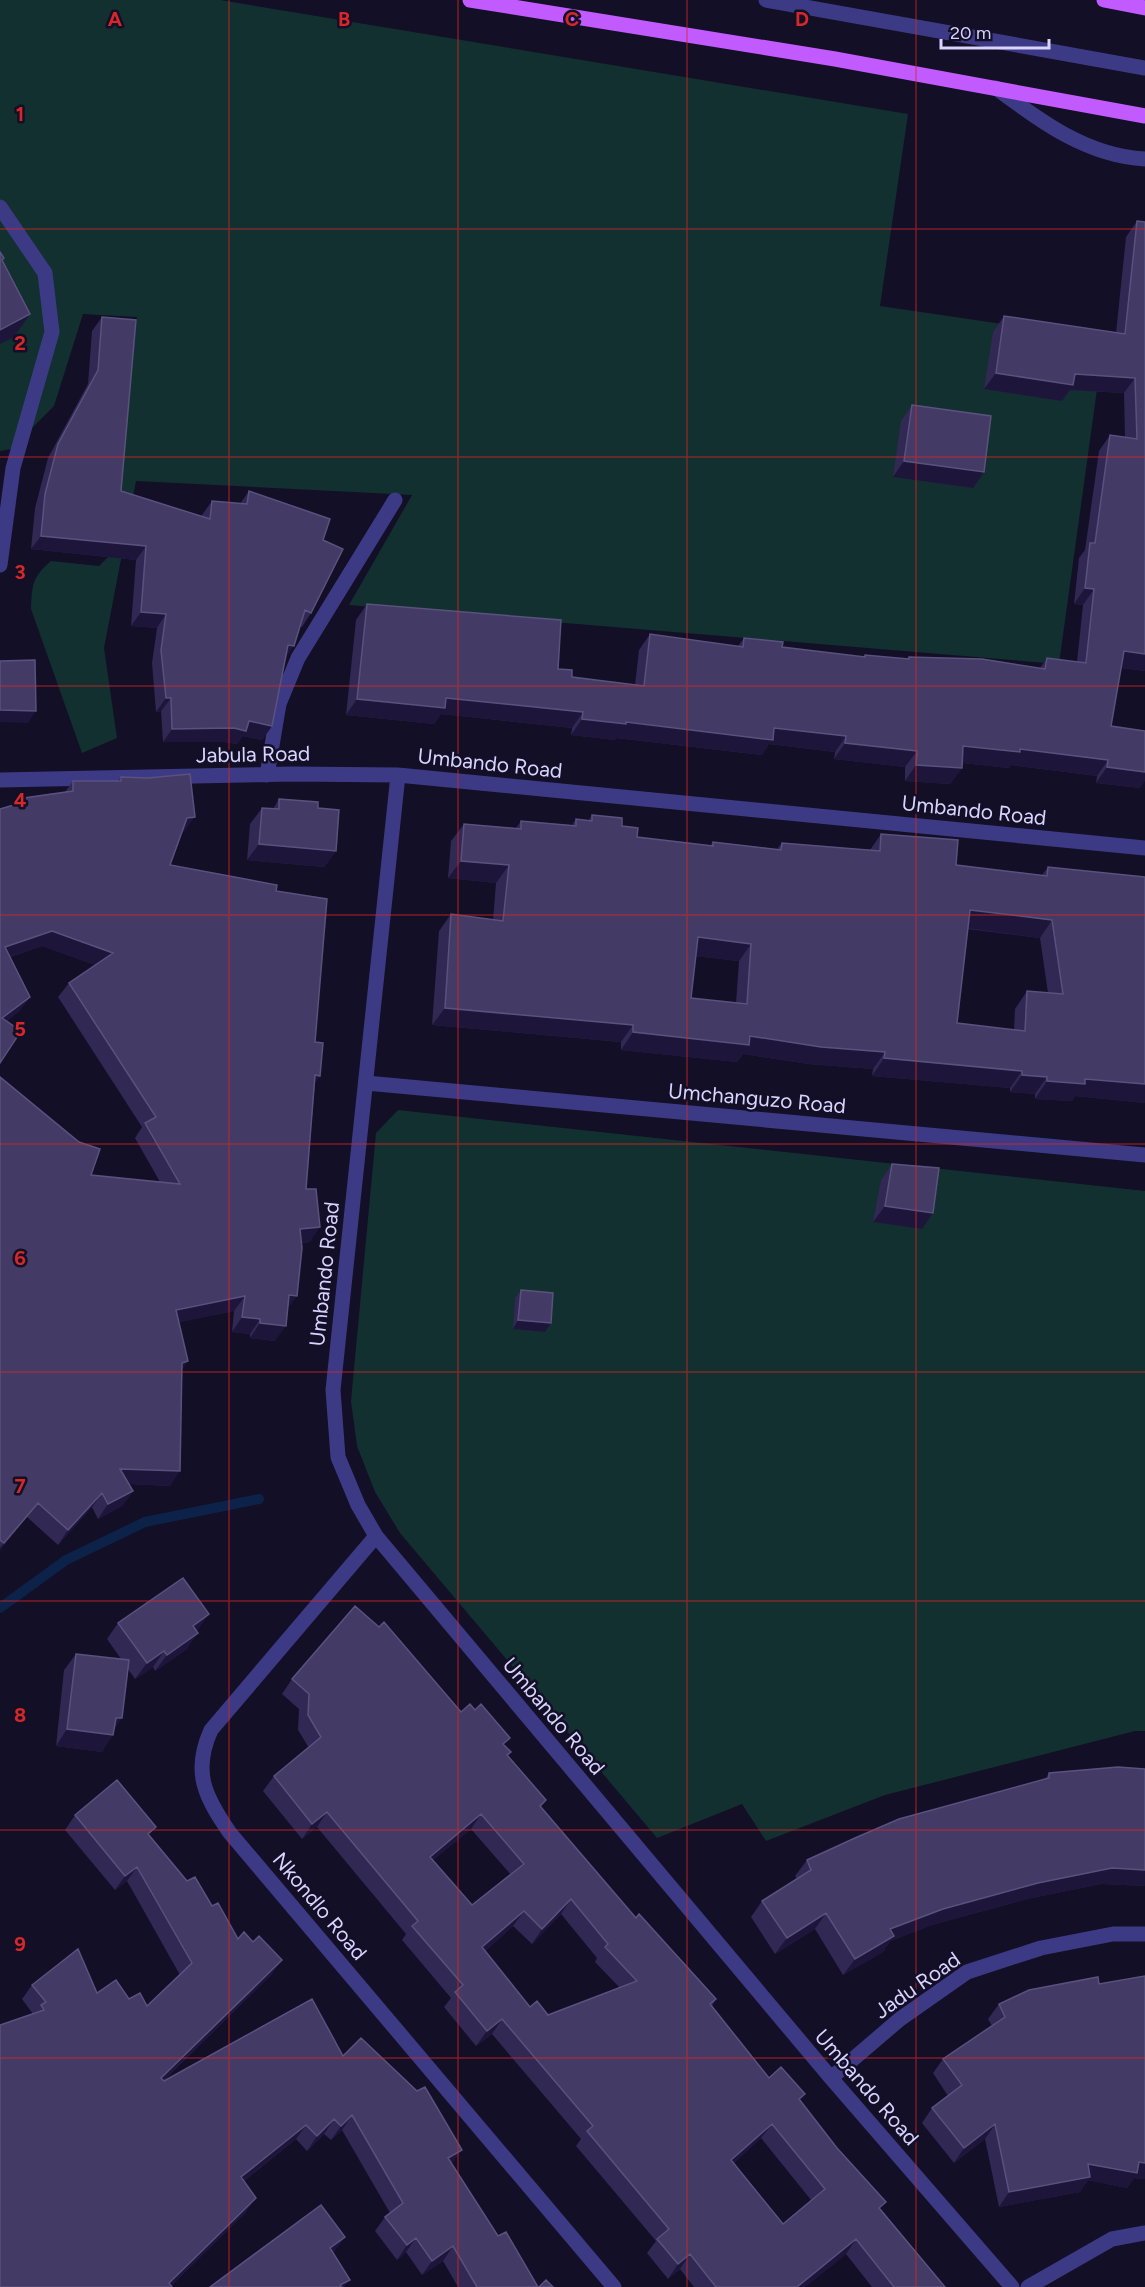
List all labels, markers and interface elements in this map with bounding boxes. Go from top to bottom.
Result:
text: A [108,7,123,31]
text: B [338,7,350,31]
text: C [565,7,579,31]
text: D [795,7,809,31]
scale bar [941,12,1049,50]
text: 20 m [950,22,991,44]
text: 1 [16,102,24,126]
text: 2 [14,331,26,355]
text: 3 [14,560,26,584]
street label: Jabula Road [196,741,310,767]
street label: Umbando Road [416,743,564,783]
text: 4 [14,788,27,812]
street label: Umbando Road [900,790,1048,830]
text: 5 [14,1017,26,1041]
street label: Umchanguzo Road [667,1078,847,1118]
street label: Umbando Road [304,1200,344,1348]
text: 6 [14,1246,26,1270]
text: 7 [14,1474,26,1498]
street label: Umbando Road [498,1652,610,1780]
text: 8 [14,1703,26,1727]
street label: Nkondlo Road [268,1847,372,1965]
text: 9 [14,1932,26,1956]
street label: Jadu Road [869,1946,965,2024]
street label: Umbando Road [810,2024,924,2150]

